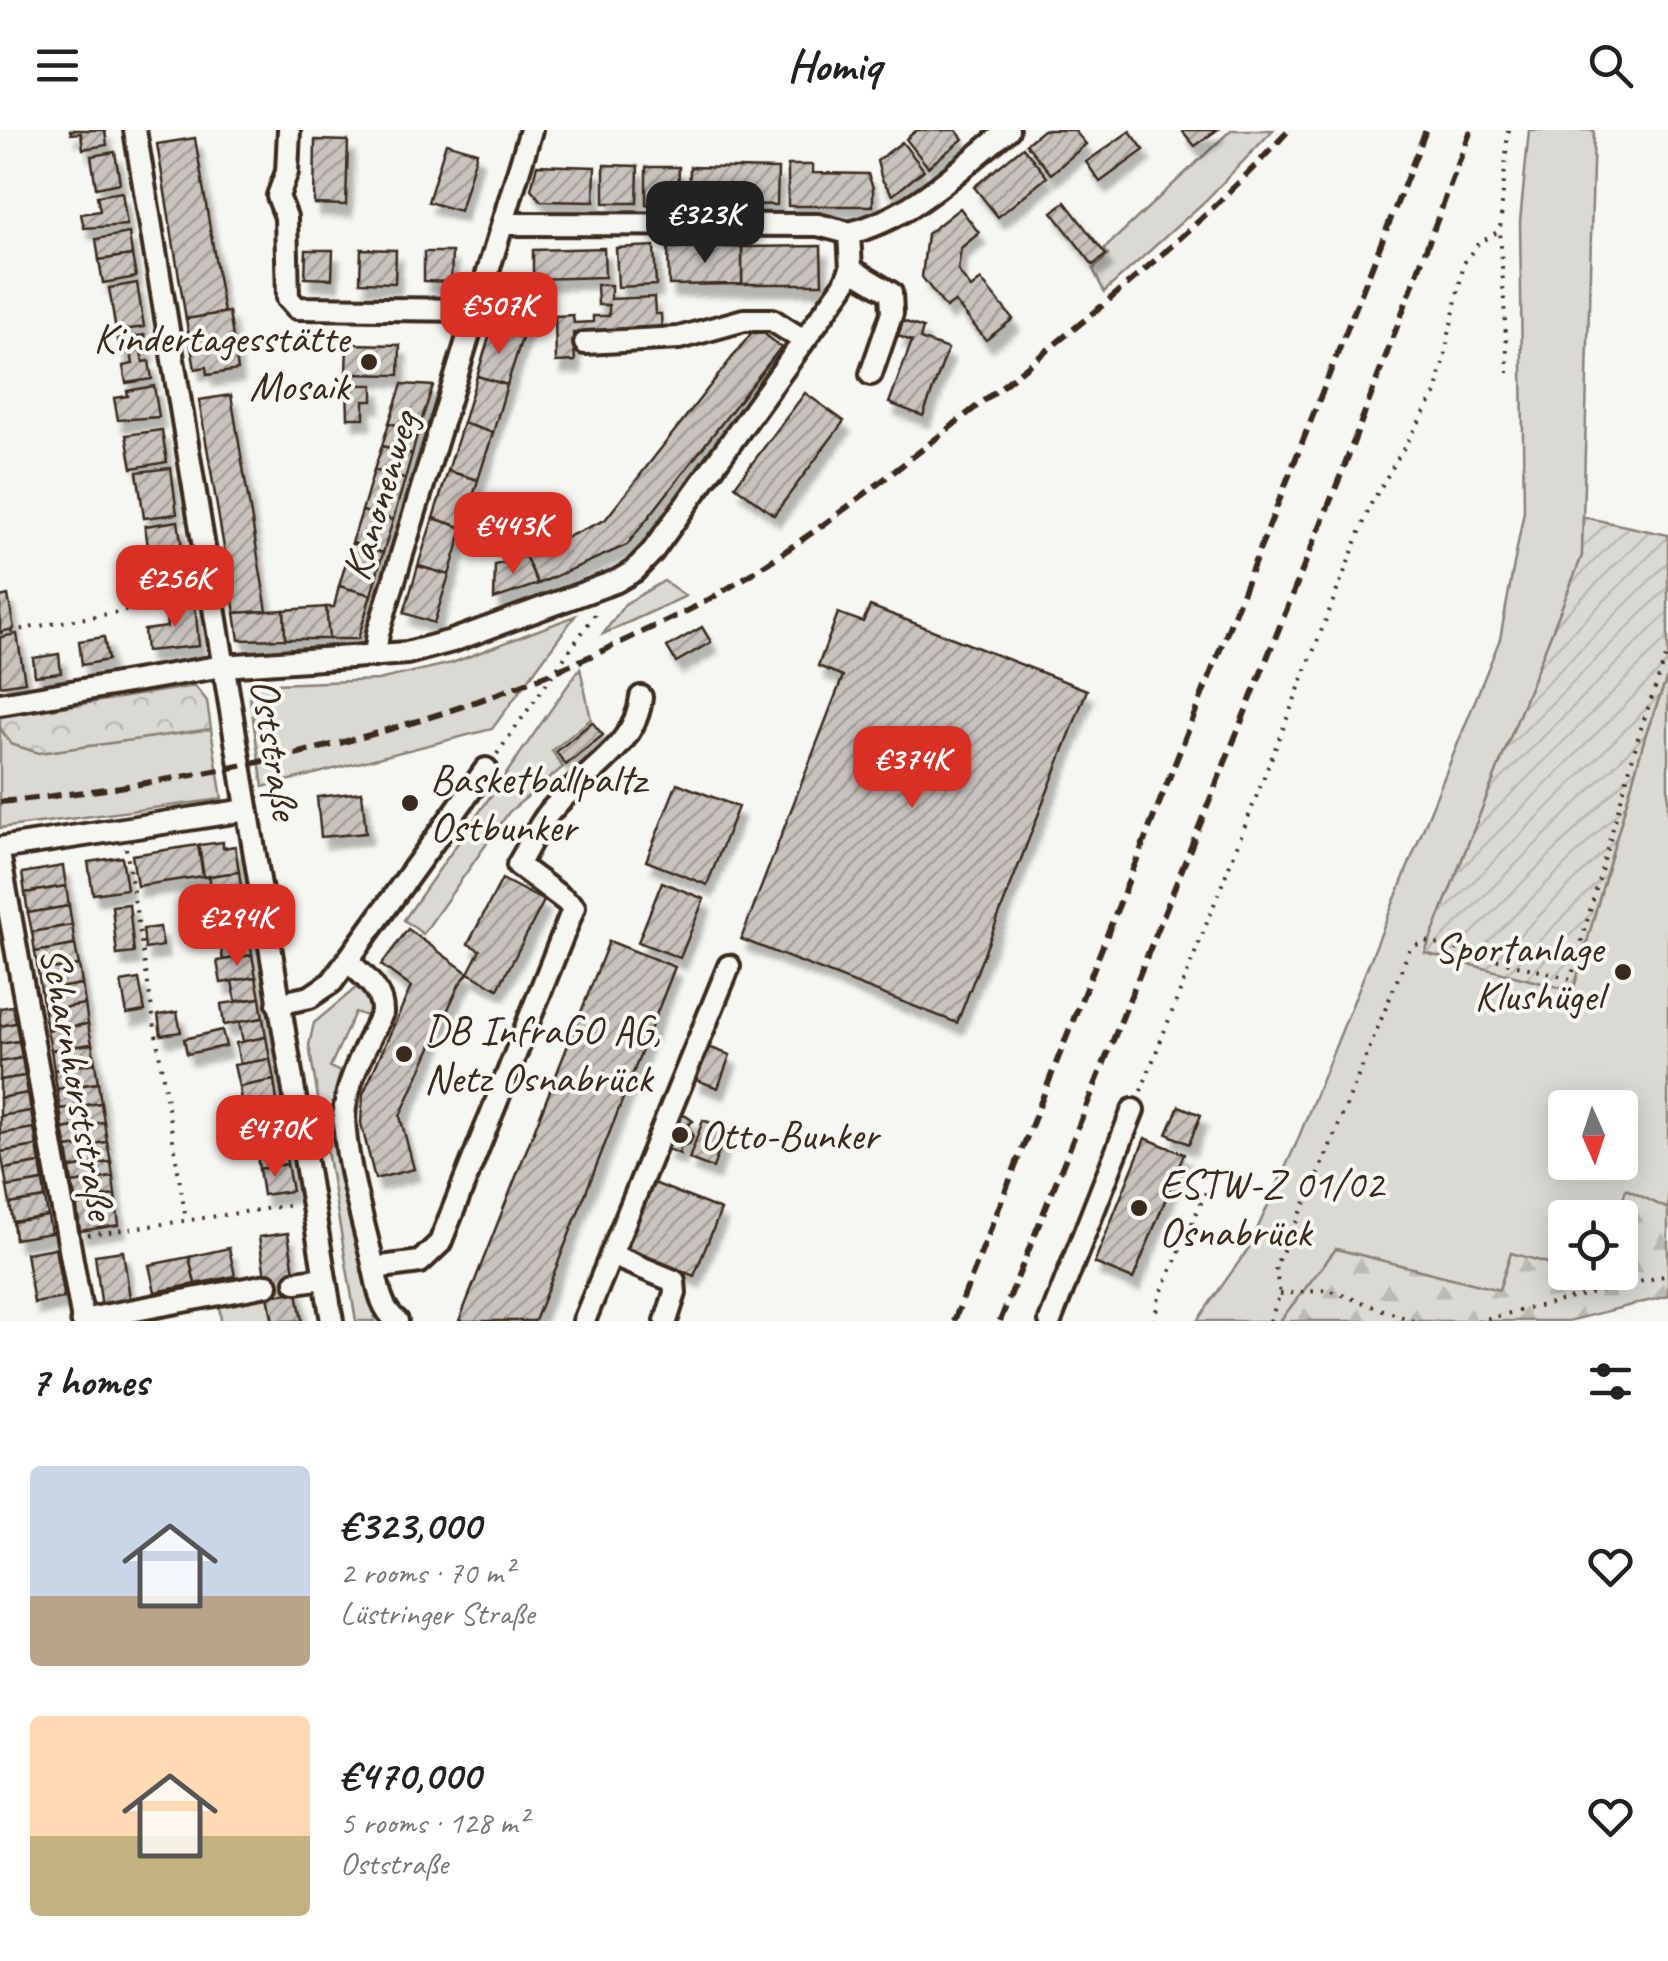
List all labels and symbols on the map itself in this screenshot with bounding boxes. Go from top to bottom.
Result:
pin: €323K [635,181,775,266]
pin: €507K [429,272,569,357]
place label: Kindertagesstätte Mosaik [94,312,352,413]
marker: Kindertagesstätte Mosaik [358,351,380,373]
street label: Kanonenweg [329,403,432,586]
pin: €443K [443,492,583,577]
pin: €256K [105,545,245,630]
street label: Oststraße [238,675,313,826]
pin: €374K [842,726,982,811]
place label: Basketballpaltz Ostbunker [430,753,650,854]
marker: Basketballpaltz Ostbunker [399,792,421,814]
pin: €294K [167,884,307,969]
place label: Sportanlage Klushügel [1434,922,1610,1023]
street label: Scharnhorststraße [28,943,129,1226]
marker: Sportanlage Klushügel [1612,961,1634,983]
place label: DB InfraGO AG, Netz Osnabrück [424,1004,661,1105]
marker: DB InfraGO AG, Netz Osnabrück [393,1043,415,1065]
north arrow [1548,1090,1638,1180]
pin: €470K [205,1095,345,1180]
place label: Otto-Bunker [700,1109,881,1162]
marker: Otto-Bunker [669,1124,691,1146]
place label: ESTW-Z 01/02 Osnabrück [1159,1158,1387,1259]
marker: ESTW-Z 01/02 Osnabrück [1128,1197,1150,1219]

